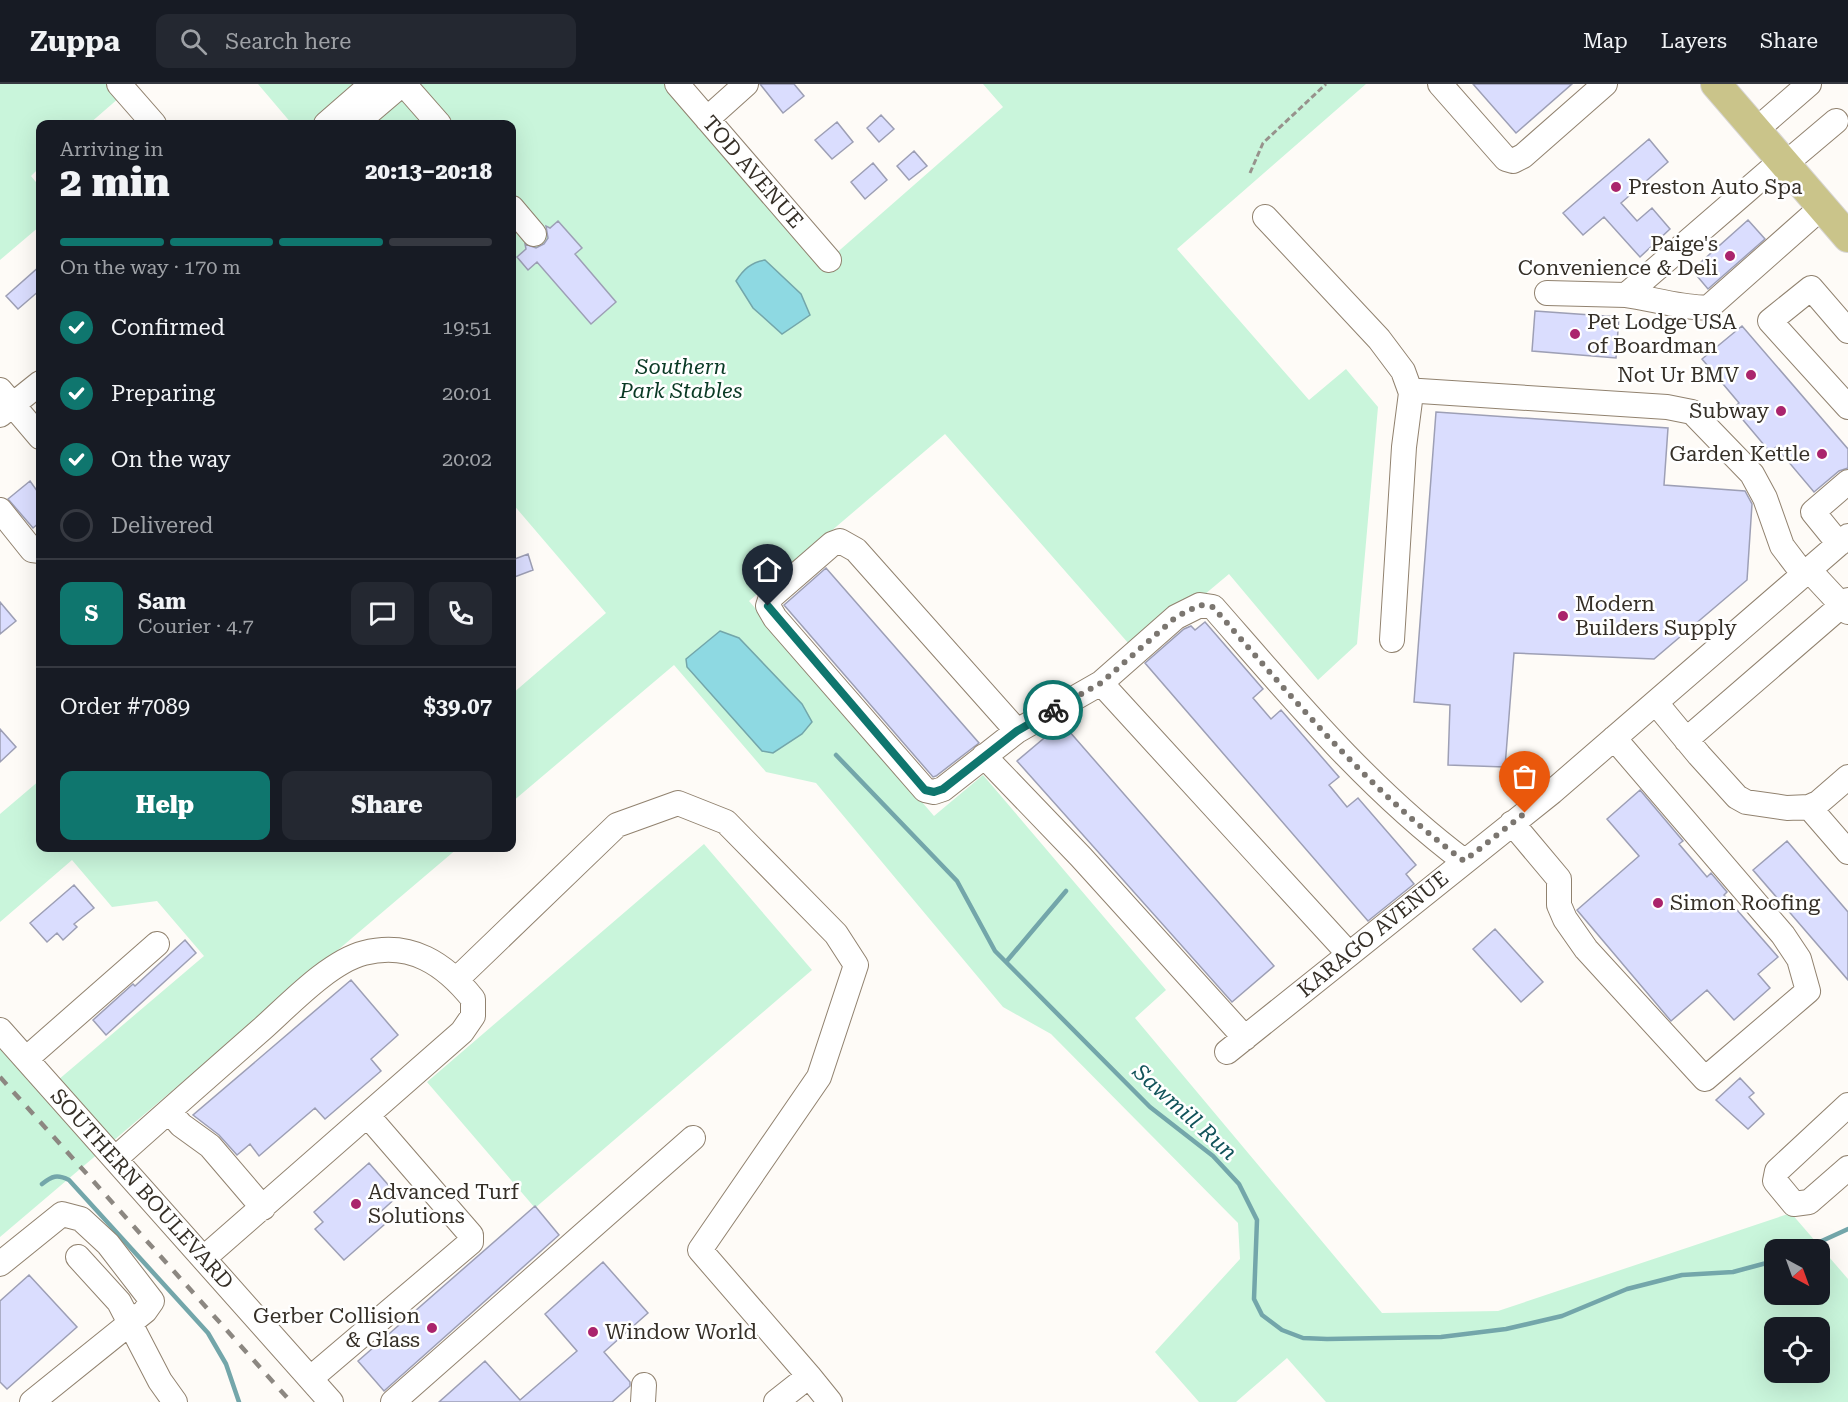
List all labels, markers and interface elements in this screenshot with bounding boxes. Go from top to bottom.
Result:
search box [156,14,576,68]
text: Zuppa [30,25,120,58]
icon: search [177,25,210,58]
text: Search here [225,29,351,54]
text: Map [1583,29,1628,53]
text: Layers [1661,29,1727,53]
text: Share [1760,29,1818,53]
street label: TOD AVENUE [698,111,808,233]
text: Arriving in [60,137,163,161]
text: 20:13–20:18 [365,159,492,184]
text: 2 min [60,160,170,206]
place label: Preston Auto Spa [1628,175,1803,199]
marker: Preston Auto Spa [1609,180,1623,194]
place label: Paige's Convenience & Deli [1518,232,1718,280]
marker: Paige's Convenience & Deli [1723,249,1737,263]
text: On the way · 170 m [60,255,241,279]
place label: Pet Lodge USA of Boardman [1587,310,1737,358]
icon: check [60,311,93,344]
text: Confirmed [111,315,225,340]
text: 19:51 [442,315,492,339]
marker: Pet Lodge USA of Boardman [1568,327,1582,341]
park label: Southern Park Stables [618,355,743,403]
place label: Not Ur BMV [1617,363,1739,387]
marker: Not Ur BMV [1744,368,1758,382]
icon: check [60,377,93,410]
text: Preparing [111,381,215,406]
text: 20:01 [442,381,492,405]
place label: Subway [1689,399,1770,423]
marker: Subway [1774,404,1788,418]
place label: Garden Kettle [1669,442,1810,466]
icon: check [60,443,93,476]
text: On the way [111,447,231,472]
text: 20:02 [442,447,492,471]
marker: Garden Kettle [1815,447,1829,461]
text: Delivered [111,513,213,538]
pin [742,544,793,606]
icon: home [751,553,784,586]
button: chat [351,582,414,645]
button: phone [429,582,492,645]
text: Sam [138,589,186,614]
place label: Modern Builders Supply [1575,592,1737,640]
text: S [85,601,98,626]
marker: Modern Builders Supply [1556,609,1570,623]
text: Courier · 4.7 [138,614,254,638]
courier [1023,680,1083,740]
text: Order #7089 [60,694,190,719]
text: $39.07 [423,694,492,719]
icon: bike [1037,694,1070,727]
pin [1499,751,1550,813]
icon: bag [1508,760,1541,793]
button: Help [60,771,270,840]
button: Share [282,771,492,840]
street label: KARAGO AVENUE [1293,866,1453,1002]
place label: Simon Roofing [1670,891,1820,915]
marker: Simon Roofing [1651,896,1665,910]
water label: Sawmill Run [1127,1058,1242,1165]
street label: SOUTHERN BOULEVARD [46,1084,238,1294]
place label: Advanced Turf Solutions [368,1180,520,1228]
marker: Advanced Turf Solutions [349,1197,363,1211]
north arrow [1764,1239,1830,1305]
map controls [1764,1239,1830,1383]
place label: Gerber Collision & Glass [253,1304,420,1352]
button: locate [1764,1317,1830,1383]
place label: Window World [605,1320,758,1344]
marker: Gerber Collision & Glass [425,1321,439,1335]
marker: Window World [586,1325,600,1339]

